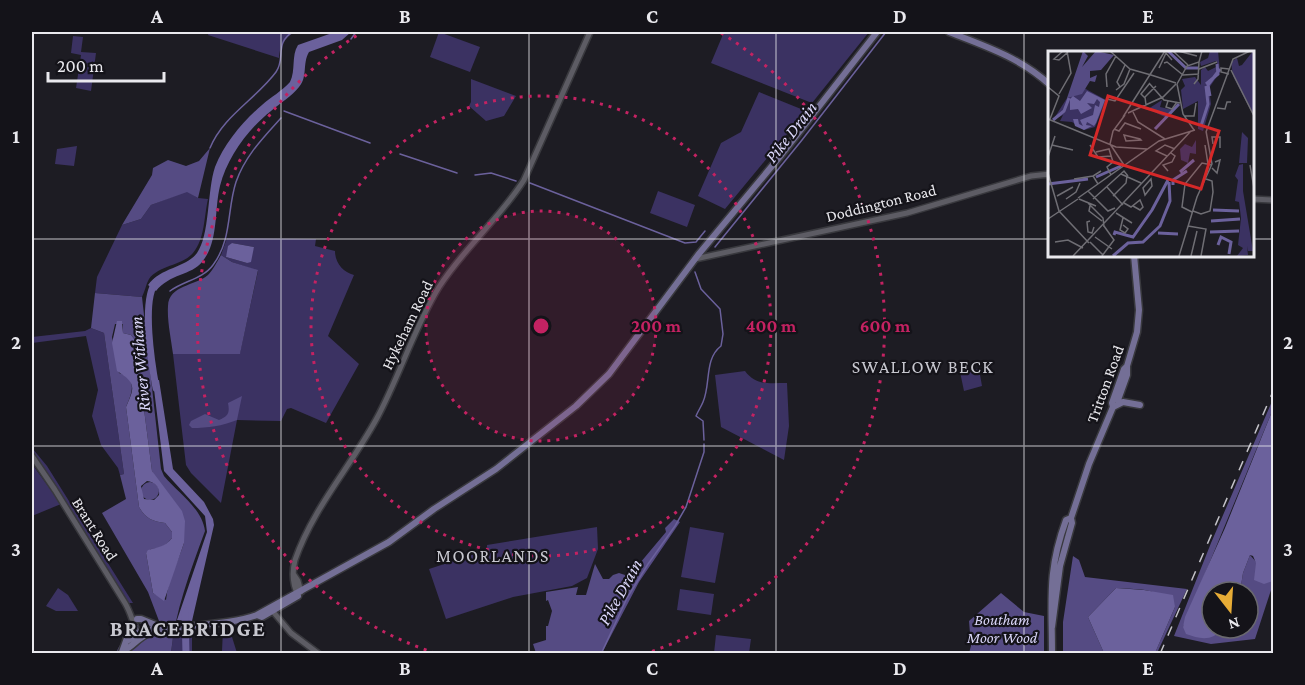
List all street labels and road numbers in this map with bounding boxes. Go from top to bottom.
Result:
street label: Doddington Road [824,181,939,226]
street label: Hykeham Road [378,277,437,373]
street label: Tritton Road [1083,342,1127,425]
street label: Brant Road [69,494,121,564]

